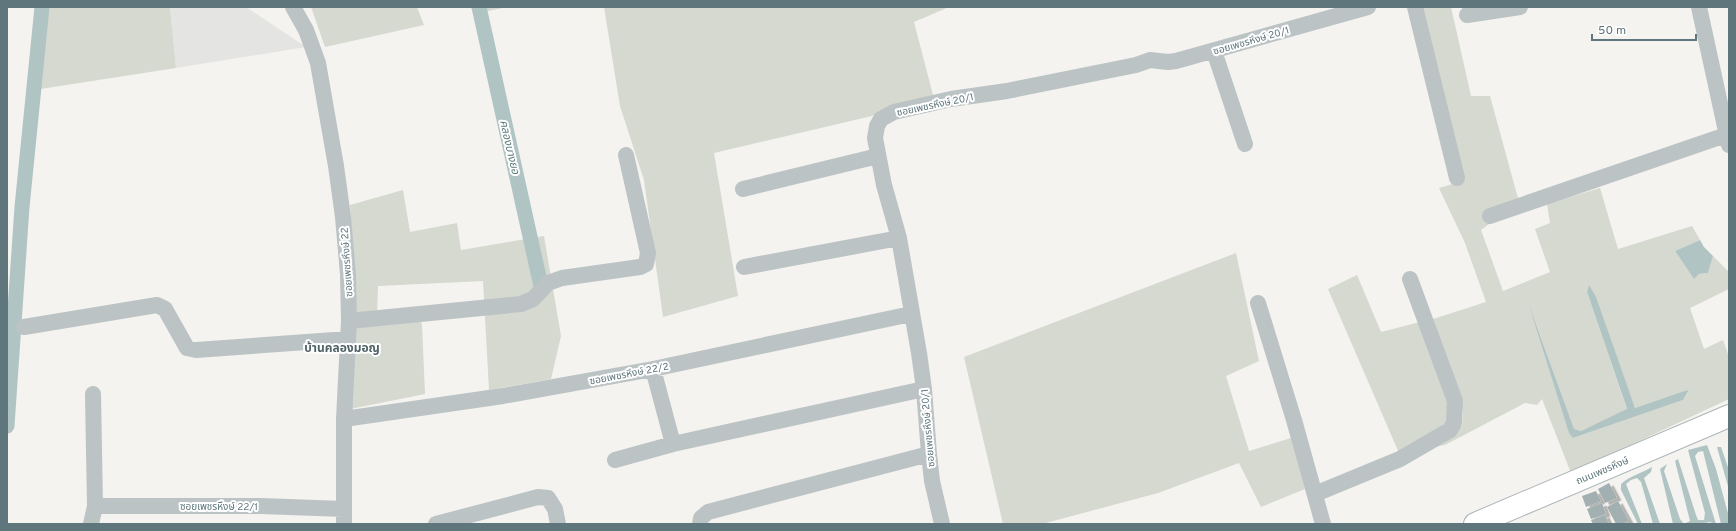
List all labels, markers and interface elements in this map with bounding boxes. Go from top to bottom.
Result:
scale bar [1592,16,1696,42]
text: 50 m [1598,23,1626,39]
street label: ซอยเพชรหึงษ์ 20/1 [1212,24,1291,59]
street label: ซอยเพชรหึงษ์ 20/1 [896,91,975,120]
water label: คลองบางยอ [496,119,522,176]
street label: ซอยเพชรหึงษ์ 22 [339,227,356,297]
district label: บ้านคลองมอญ [304,341,380,357]
street label: ซอยเพชรหึงษ์ 22/2 [588,360,670,389]
street label: ซอยเพชรหึงษ์ 20/1 [919,388,938,468]
street label: ถนนเพชรหึงษ์ [1574,454,1631,488]
street label: ซอยเพชรหึงษ์ 22/1 [180,501,258,514]

